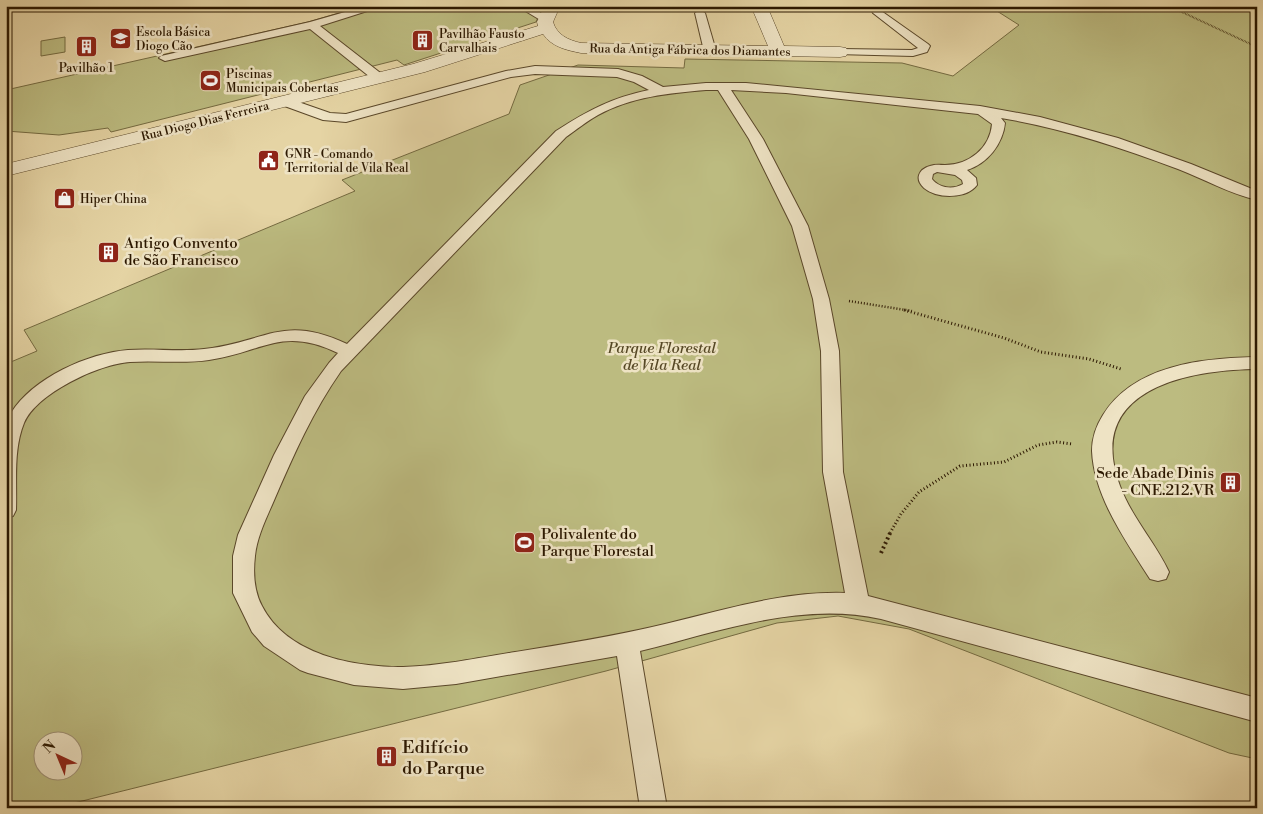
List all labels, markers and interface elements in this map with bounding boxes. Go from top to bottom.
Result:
place label: Escola Básica Diogo Cão [136,25,211,54]
school or university icon: Escola Básica Diogo Cão [108,27,132,51]
place label: Pavilhão Fausto Carvalhais [439,27,525,56]
building icon: Pavilhão Fausto Carvalhais [411,29,435,53]
building icon: Pavilhão 1 [74,35,98,59]
street label: Rua da Antiga Fábrica dos Diamantes [589,41,791,60]
place label: Pavilhão 1 [59,61,114,76]
place label: Piscinas Municipais Cobertas [226,67,338,96]
sports icon: Piscinas Municipais Cobertas [198,69,222,93]
street label: Rua Diogo Dias Ferreira [140,98,271,145]
place label: GNR - Comando Territorial de Vila Real [285,147,409,176]
public building icon: GNR - Comando Territorial de Vila Real [257,149,281,173]
shop icon: Hiper China [52,187,76,211]
place label: Hiper China [80,192,148,207]
place label: Antigo Convento de São Francisco [123,234,239,270]
building icon: Antigo Convento de São Francisco [96,240,120,264]
park label: Parque Florestal de Vila Real [607,339,716,375]
place label: Sede Abade Dinis - CNE.212.VR [1096,464,1215,500]
building icon: Sede Abade Dinis - CNE.212.VR [1218,470,1242,494]
place label: Polivalente do Parque Florestal [541,525,654,561]
sports icon: Polivalente do Parque Florestal [513,531,537,555]
north arrow [32,732,82,782]
place label: Edifício do Parque [402,736,485,780]
text: N [39,737,60,758]
building icon: Edifício do Parque [374,745,398,769]

